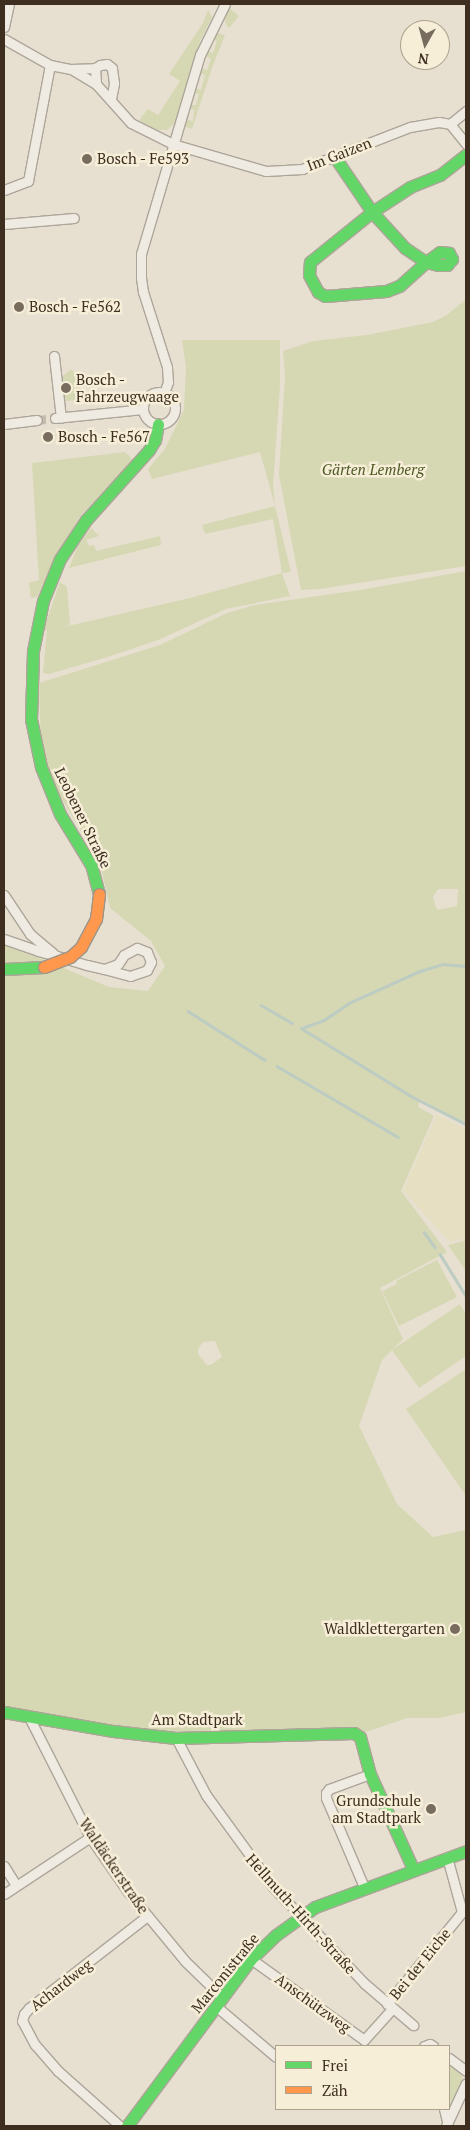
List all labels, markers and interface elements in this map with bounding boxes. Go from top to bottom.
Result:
north arrow [400,20,450,70]
text: N [417,49,430,69]
street label: Im Gaizen [304,133,374,175]
place label: Bosch - Fe593 [97,150,190,168]
marker: Bosch - Fe593 [81,153,93,165]
place label: Bosch - Fe562 [29,298,122,316]
marker: Bosch - Fe562 [13,301,25,313]
place label: Bosch - Fahrzeugwaage [76,370,179,405]
marker: Bosch - Fahrzeugwaage [60,382,72,394]
place label: Bosch - Fe567 [58,428,151,446]
marker: Bosch - Fe567 [42,431,54,443]
park label: Gärten Lemberg [322,461,424,479]
street label: Leobener Straße [51,765,115,871]
place label: Waldklettergarten [324,1620,445,1638]
marker: Waldklettergarten [449,1623,461,1635]
street label: Am Stadtpark [151,1711,243,1729]
place label: Grundschule am Stadtpark [332,1791,421,1826]
marker: Grundschule am Stadtpark [425,1803,437,1815]
street label: Waldäckerstraße [75,1815,153,1917]
street label: Hellmuth-Hirth-Straße [242,1850,360,1978]
street label: Bei der Eiche [386,1925,454,2003]
street label: Marconistraße [187,1930,263,2016]
street label: Achardweg [27,1955,95,2015]
street label: Anschützweg [272,1970,354,2036]
legend [275,2045,450,2110]
text: Frei [322,2055,348,2075]
text: Zäh [322,2080,348,2100]

